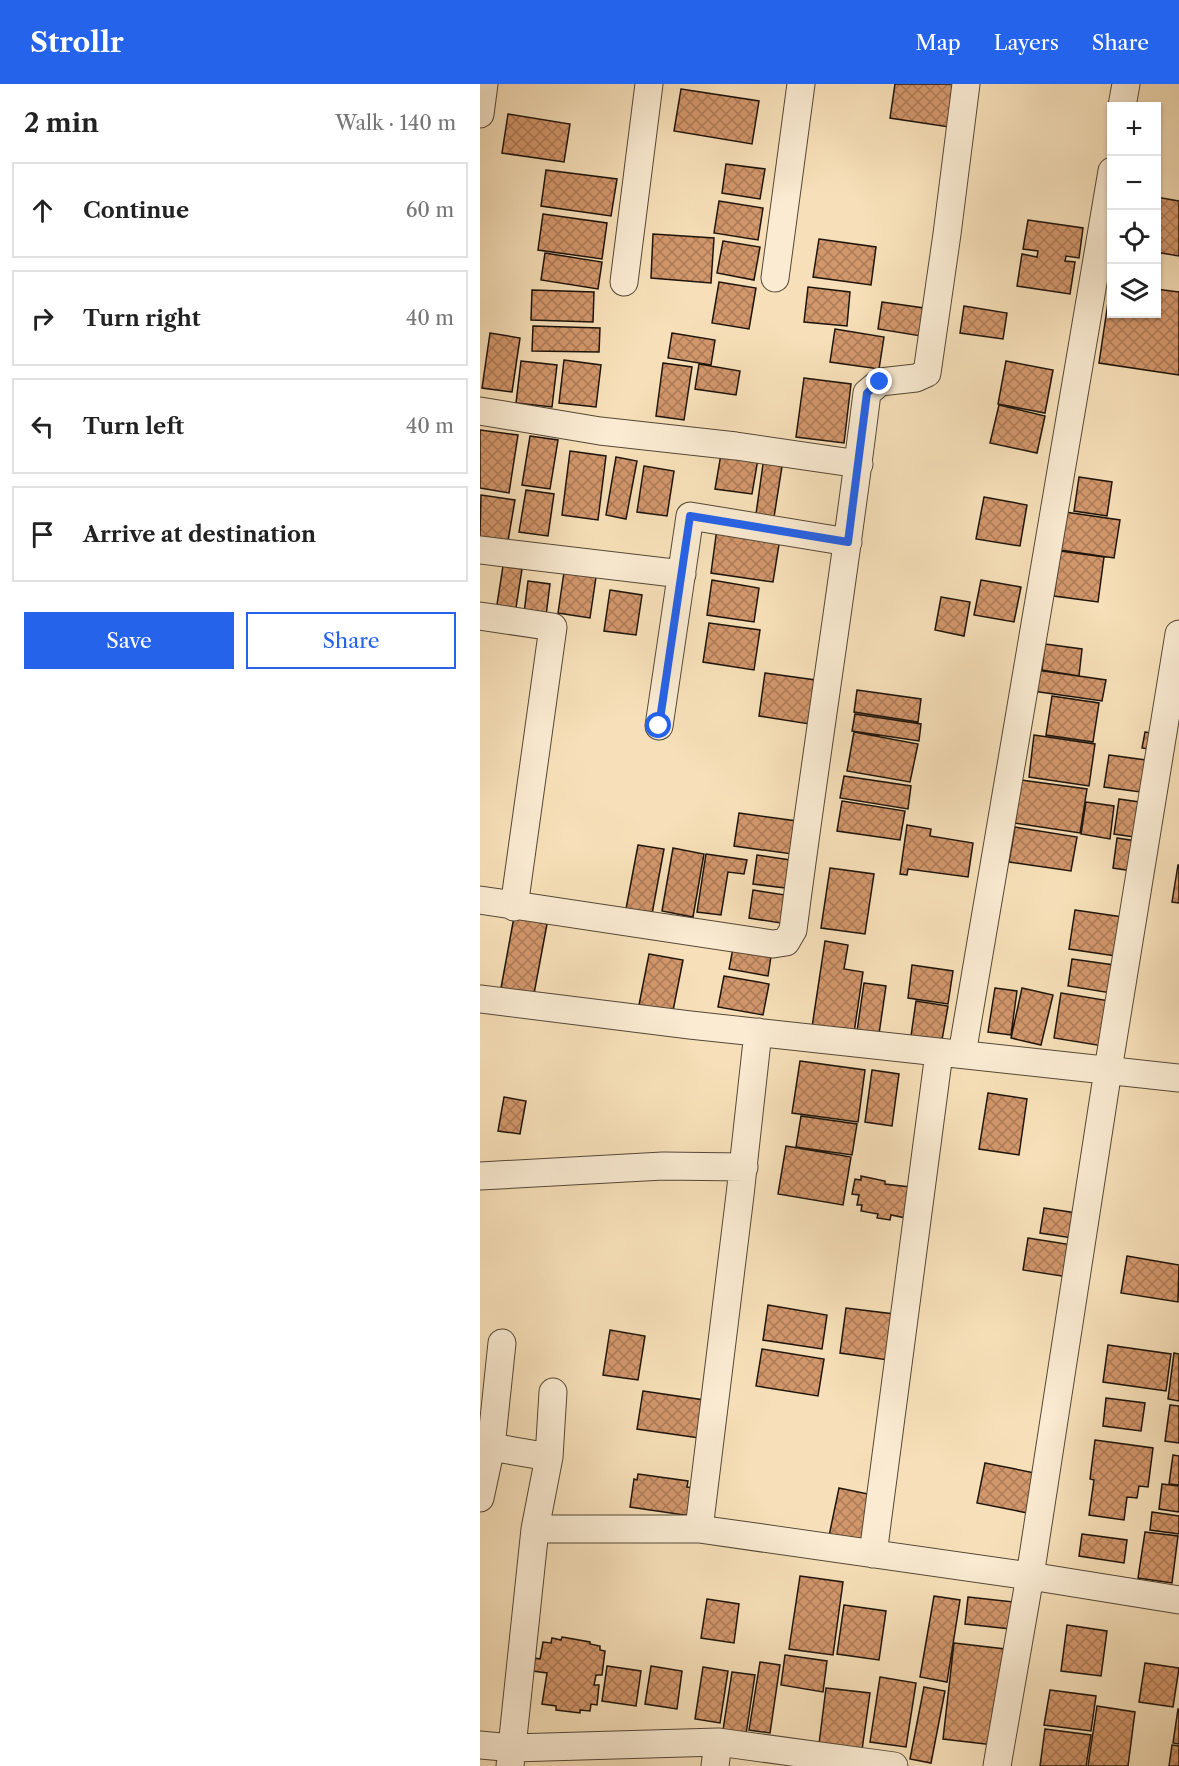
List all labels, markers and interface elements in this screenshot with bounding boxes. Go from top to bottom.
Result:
text: Strollr [30,25,124,59]
text: Map [916,30,961,55]
text: Layers [994,30,1059,55]
text: Share [1092,30,1149,55]
map controls [1107,102,1161,318]
button: + [1107,102,1161,156]
text: 2 min [24,107,99,139]
text: Walk · 140 m [335,111,456,135]
button: − [1107,156,1161,210]
icon: ahead [26,194,59,227]
text: Continue [83,197,189,224]
text: 60 m [406,198,454,222]
button: locate [1107,210,1161,264]
button: layers [1107,264,1161,318]
icon: right [26,302,59,335]
text: Turn right [83,305,201,332]
text: 40 m [406,306,454,330]
route end [866,368,892,394]
icon: left [26,410,59,443]
text: Turn left [83,413,184,440]
text: 40 m [406,414,454,438]
icon: arrive [26,518,59,551]
text: Arrive at destination [83,521,316,548]
button: Save [24,612,234,669]
button: Share [246,612,456,669]
route start [645,712,671,738]

